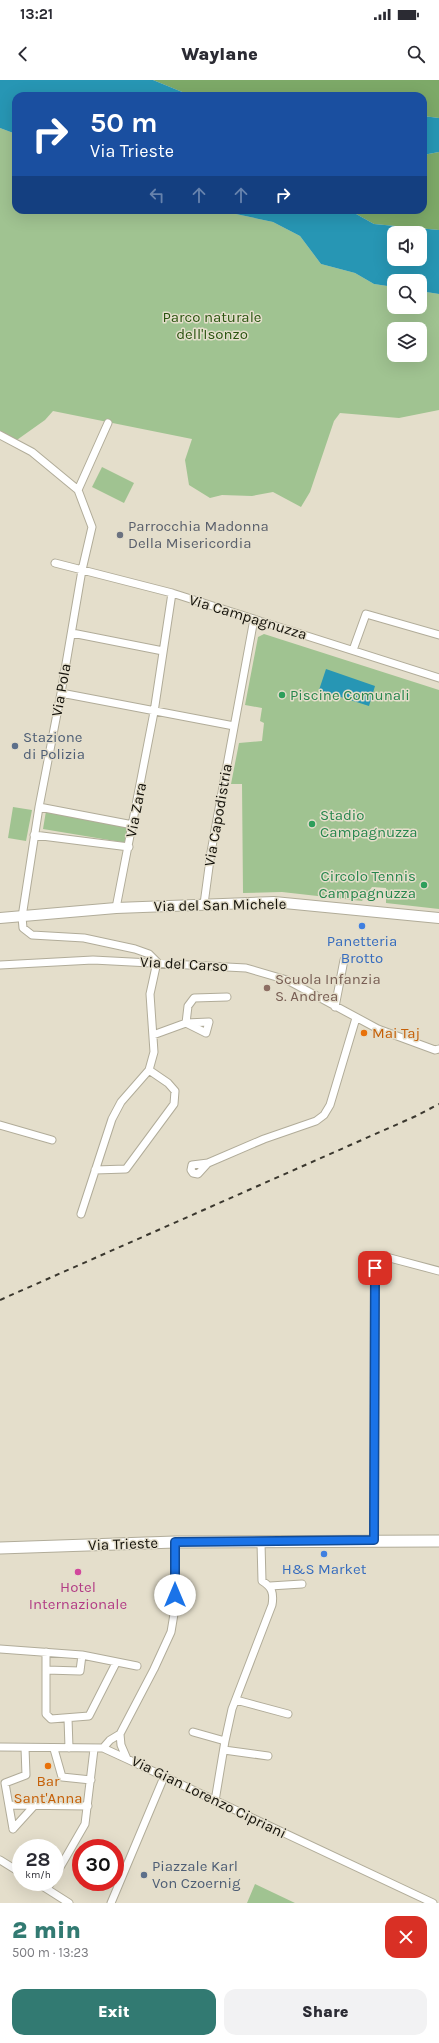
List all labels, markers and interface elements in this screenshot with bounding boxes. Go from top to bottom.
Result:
text: 13:21 [20,5,53,23]
icon: back [12,43,34,65]
text: Waylane [181,43,258,65]
icon: search [405,43,427,65]
text: 50 m [90,106,158,139]
icon: right [24,108,76,160]
text: Via Trieste [90,140,174,162]
icon: left [146,184,168,206]
icon: ahead [188,184,210,206]
icon: ahead [230,184,252,206]
icon: right [272,184,294,206]
map controls [387,226,427,362]
button: sound [387,226,427,266]
button: search [387,274,427,314]
park label: Parco naturale dell'Isonzo [162,308,262,343]
button: layers [387,322,427,362]
place label: Parrocchia Madonna Della Misericordia [128,517,269,552]
marker: Parrocchia Madonna Della Misericordia [115,530,125,540]
street label: Via Campagnuzza [187,591,309,643]
street label: Via Pola [47,662,75,718]
place label: Piscine Comunali [290,686,410,704]
marker: Piscine Comunali [277,690,287,700]
place label: Stazione di Polizia [23,728,85,763]
marker: Stazione di Polizia [10,741,20,751]
street label: Via Capodistria [200,762,236,868]
street label: Via Zara [122,781,150,839]
place label: Stadio Campagnuzza [320,806,418,841]
marker: Stadio Campagnuzza [307,819,317,829]
place label: Circolo Tennis Campagnuzza [318,867,416,902]
marker: Circolo Tennis Campagnuzza [419,880,429,890]
street label: Via del San Michele [154,895,286,915]
marker: Panetteria Brotto [357,921,367,931]
place label: Panetteria Brotto [327,932,397,967]
street label: Via del Carso [140,953,228,975]
place label: Scuola Infanzia S. Andrea [275,970,381,1005]
marker: Scuola Infanzia S. Andrea [262,983,272,993]
place label: Mai Taj [372,1024,420,1042]
marker: Mai Taj [359,1028,369,1038]
pin [358,1251,392,1285]
icon: arrive [364,1257,386,1279]
street label: Via Trieste [88,1534,158,1554]
marker: H&S Market [319,1549,329,1559]
place label: H&S Market [282,1560,367,1578]
marker: Hotel Internazionale [73,1567,83,1577]
position arrow [154,1574,196,1616]
place label: Hotel Internazionale [29,1578,127,1613]
street label: Via Gian Lorenzo Cipriani [129,1752,289,1842]
marker: Bar Sant'Anna [43,1761,53,1771]
place label: Bar Sant'Anna [13,1772,83,1807]
speed limit sign: 30 [72,1839,124,1891]
text: 28 [25,1848,51,1871]
place label: Piazzale Karl Von Czoernig [152,1857,241,1892]
text: km/h [25,1869,51,1881]
marker: Piazzale Karl Von Czoernig [139,1870,149,1880]
text: 2 min [12,1916,81,1944]
button: close [385,1916,427,1958]
text: 500 m · 13:23 [12,1945,89,1960]
button: Exit [12,1989,216,2035]
button: Share [224,1989,427,2035]

